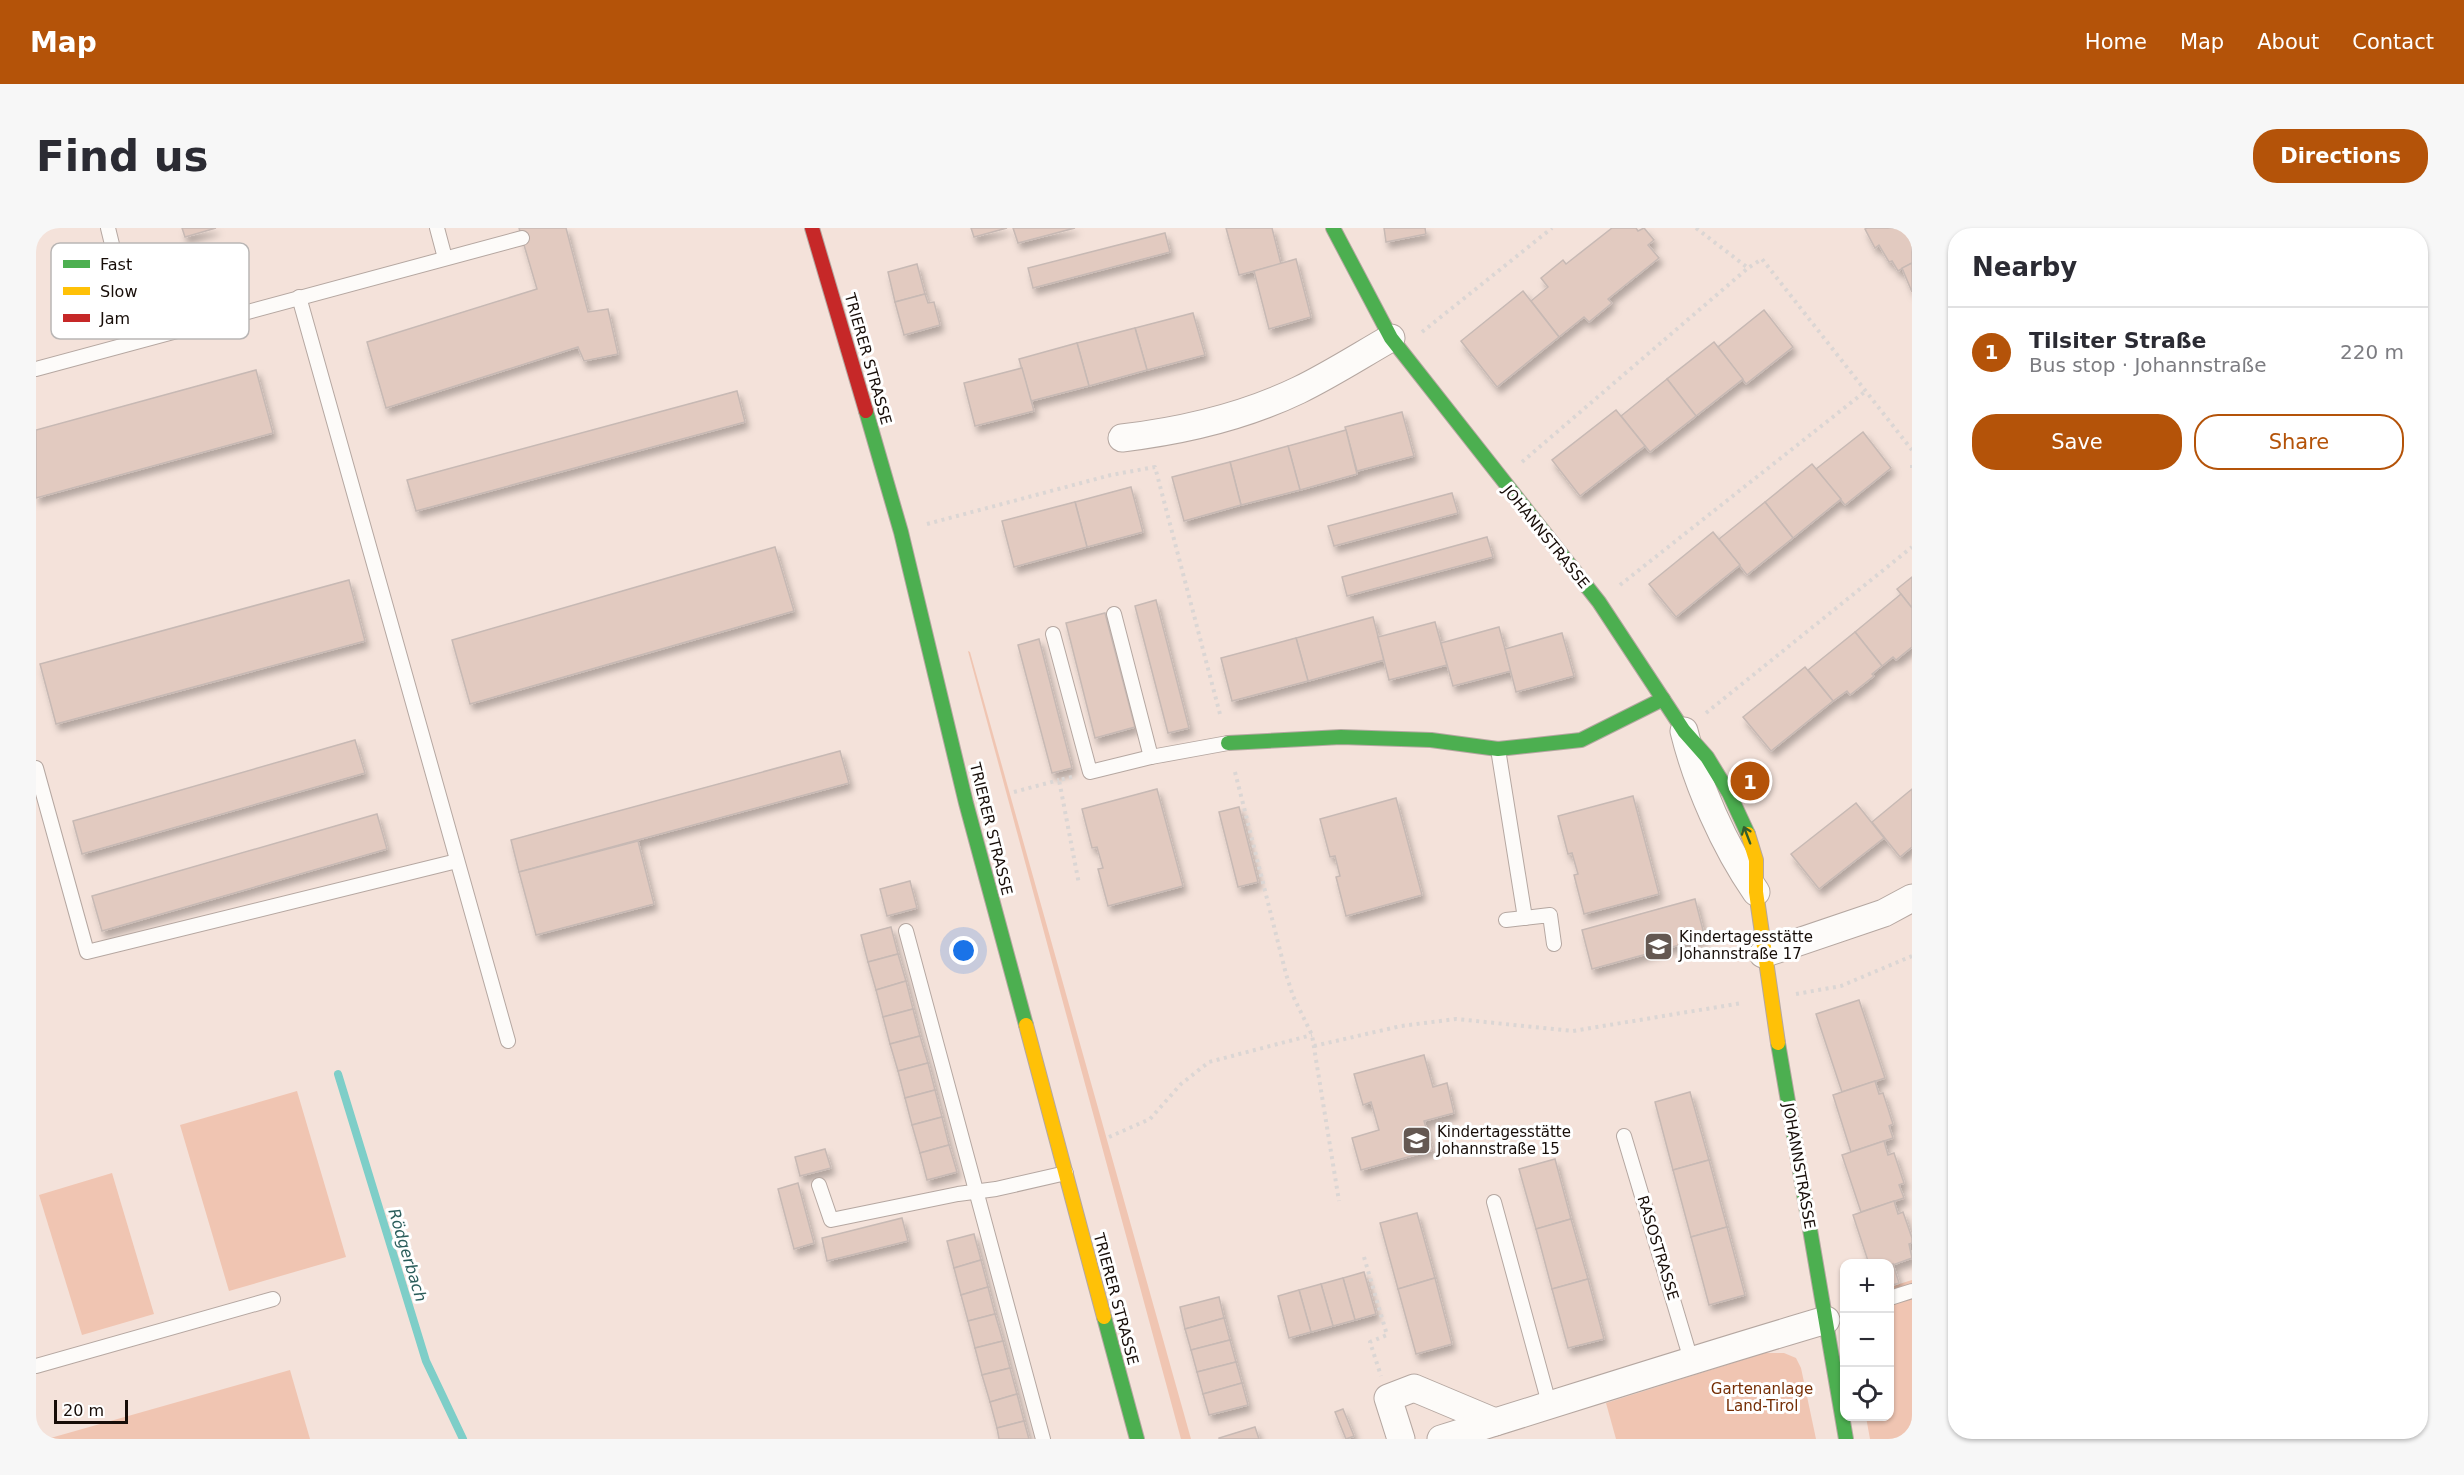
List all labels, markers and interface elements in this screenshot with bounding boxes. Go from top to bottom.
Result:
text: Map [30,26,97,59]
text: Home [2085,30,2147,54]
text: Map [2180,30,2224,54]
text: About [2257,30,2319,54]
text: Contact [2352,30,2434,54]
button: Directions [2253,129,2428,183]
text: Find us [36,132,209,181]
legend [51,243,249,339]
text: Nearby [1972,252,2077,282]
text: Fast [100,255,132,274]
text: Slow [100,282,137,301]
street label: TRIERER STRASSE [840,290,895,427]
text: Jam [99,309,130,328]
text: Tilsiter Straße [2029,328,2206,353]
text: 1 [1985,340,1998,364]
text: 220 m [2340,340,2404,364]
text: Bus stop · Johannstraße [2029,353,2267,377]
button: Save [1972,414,2182,470]
button: Share [2194,414,2404,470]
street label: JOHANNSTRASSE [1498,481,1593,592]
pin: 1 [1730,758,1770,804]
street label: TRIERER STRASSE [966,760,1016,897]
one-way arrow [1741,826,1752,844]
place label: Kindertagesstätte Johannstraße 17 [1678,928,1813,963]
school or university icon: Kindertagesstätte Johannstraße 17 [1642,930,1674,962]
your location [949,936,978,965]
street label: JOHANNSTRASSE [1779,1101,1819,1230]
place label: Kindertagesstätte Johannstraße 15 [1436,1123,1571,1158]
school or university icon: Kindertagesstätte Johannstraße 15 [1400,1125,1432,1157]
street label: RASOSTRASSE [1634,1193,1682,1303]
water label: Rödgerbach [384,1206,431,1304]
street label: TRIERER STRASSE [1089,1230,1142,1367]
map controls [1840,1259,1894,1421]
button: + [1840,1259,1894,1313]
button: − [1840,1313,1894,1367]
button: locate [1840,1367,1894,1421]
park label: Gartenanlage Land-Tirol [1711,1380,1813,1415]
scale bar [54,1397,128,1424]
text: 20 m [63,1401,104,1420]

